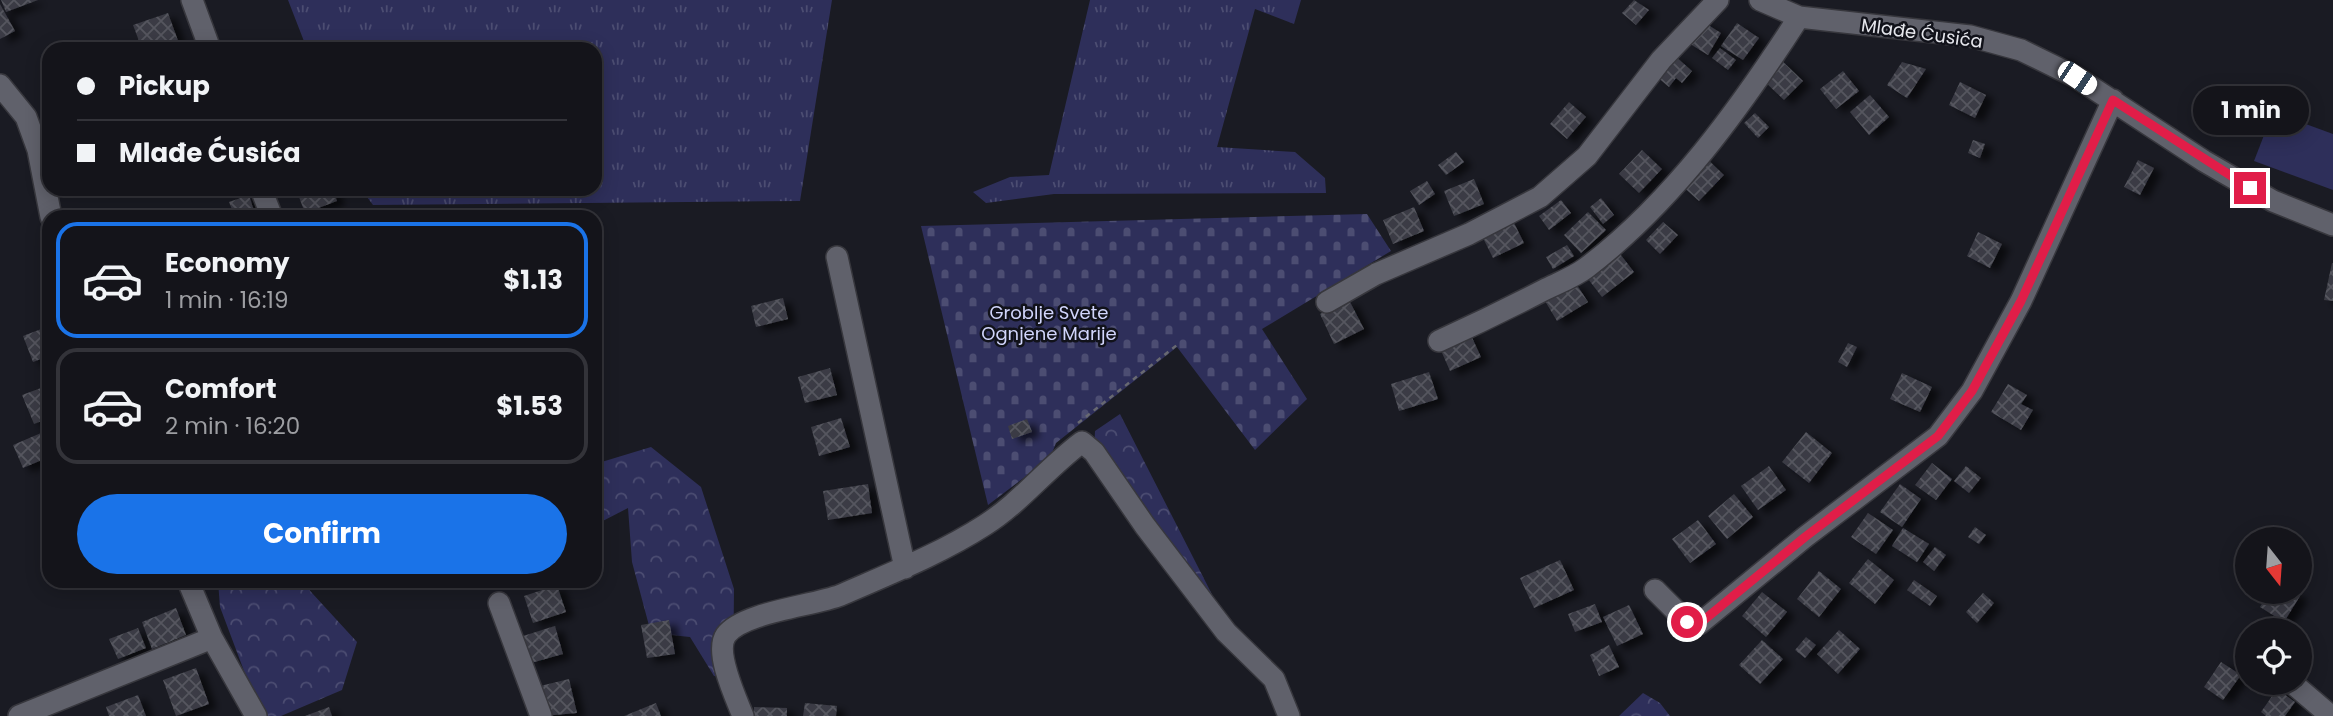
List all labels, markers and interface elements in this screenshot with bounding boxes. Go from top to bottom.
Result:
street label: Mlađe Ćusića [1860,12,1984,54]
car [2054,58,2101,98]
text: Pickup [119,68,210,104]
callout: 1 min [2192,86,2308,136]
text: 1 min [2221,94,2281,126]
text: Mlađe Ćusića [119,135,301,171]
route end [2234,172,2266,204]
text: Economy [165,245,289,281]
icon: car [81,249,144,312]
text: $1.13 [503,262,563,298]
text: 1 min · 16:19 [165,284,288,316]
park label: Groblje Svete Ognjene Marije [981,300,1117,346]
text: Comfort [165,371,277,407]
icon: car [81,375,144,438]
text: $1.53 [496,388,563,424]
text: 2 min · 16:20 [165,410,300,442]
button: Confirm [77,494,567,574]
north arrow [2235,527,2312,604]
map controls [2235,527,2312,695]
route start [1671,606,1703,638]
button: locate [2235,618,2312,695]

